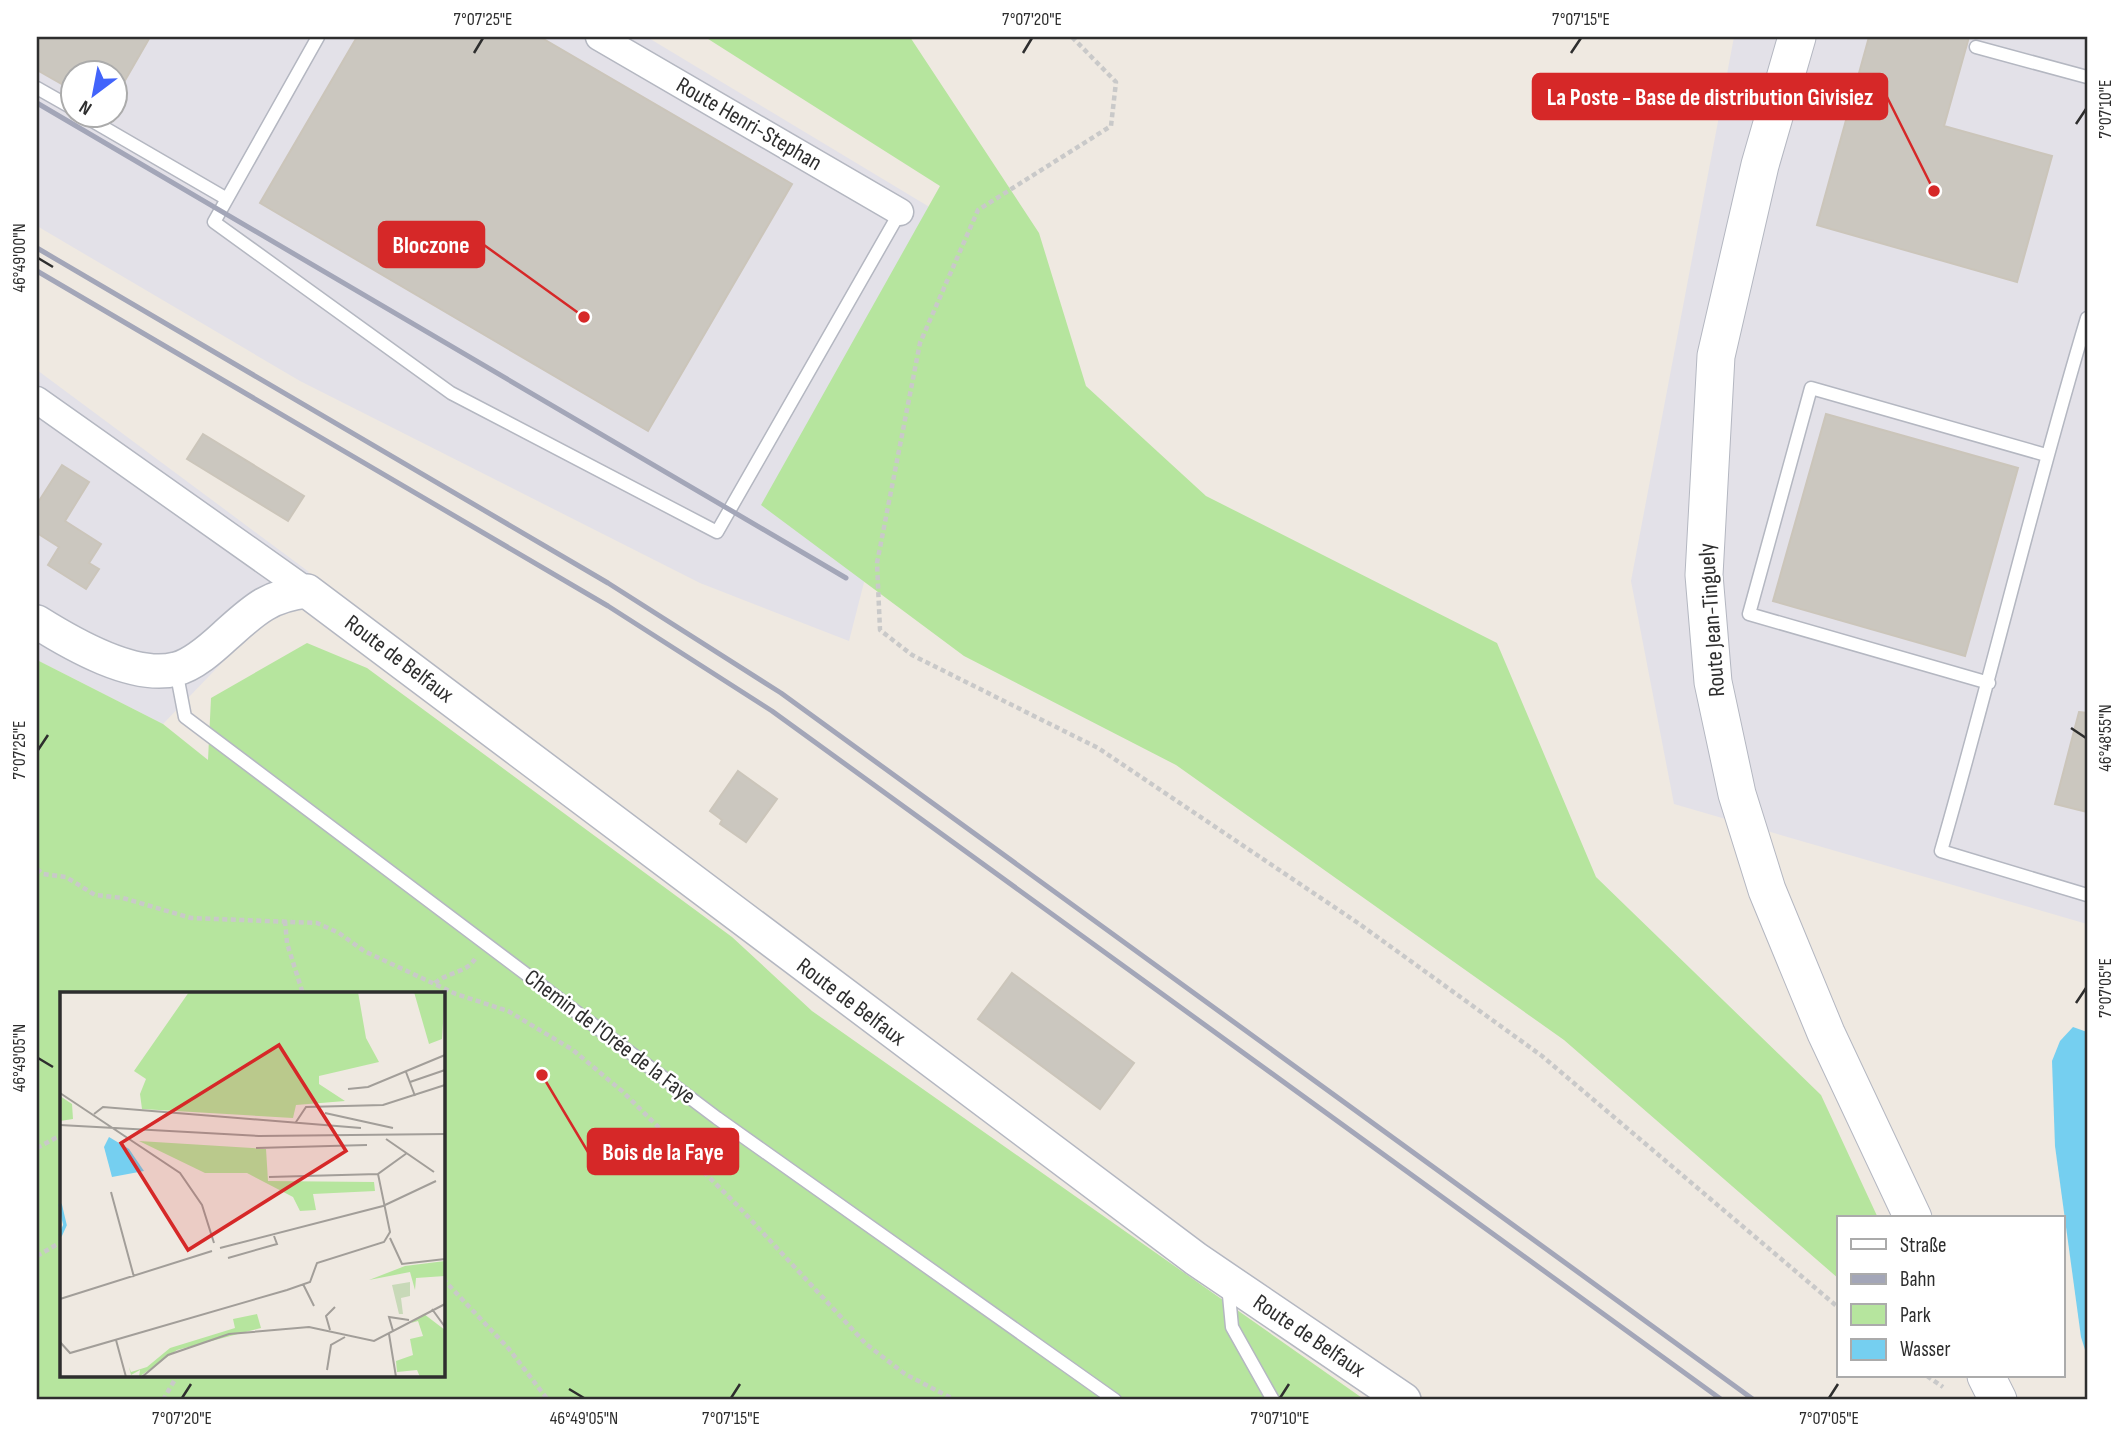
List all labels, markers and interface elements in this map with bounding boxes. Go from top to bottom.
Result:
text: 7°07'25"E [453,9,513,30]
text: 7°07'20"E [1002,9,1062,30]
text: 7°07'15"E [1552,9,1610,30]
north arrow [60,60,130,130]
street label: Route Henri-Stephan [671,71,827,177]
callout: La Poste - Base de distribution Givisiez [1533,74,1887,119]
text: 7°07'10"E [2095,80,2116,138]
text: La Poste - Base de distribution Givisiez [1547,83,1873,112]
text: N [75,95,96,120]
callout: Bloczone [379,222,484,267]
text: 46°49'00"N [9,223,30,293]
text: Bloczone [393,231,469,260]
street label: Route Jean-Tinguely [1693,542,1731,698]
street label: Route de Belfaux [339,609,459,709]
text: 46°48'55"N [2095,704,2116,772]
text: 7°07'25"E [9,720,30,780]
street label: Route de Belfaux [791,952,911,1052]
text: 7°07'05"E [2095,958,2116,1018]
street label: Chemin de l'Orée de la Faye [519,963,701,1111]
inset map [60,992,444,1378]
text: 46°49'05"N [9,1024,30,1092]
callout: Bois de la Faye [588,1129,738,1174]
text: Bois de la Faye [602,1138,724,1167]
legend [1837,1216,2064,1378]
text: Straße [1900,1233,1946,1258]
text: Bahn [1900,1267,1935,1292]
street label: Route de Belfaux [1248,1288,1371,1384]
text: Park [1900,1303,1931,1328]
text: Wasser [1900,1337,1951,1362]
text: 7°07'20"E [152,1408,212,1429]
text: 46°49'05"N [550,1408,618,1429]
text: 7°07'15"E [702,1408,760,1429]
text: 7°07'10"E [1251,1408,1309,1429]
text: 7°07'05"E [1799,1408,1859,1429]

